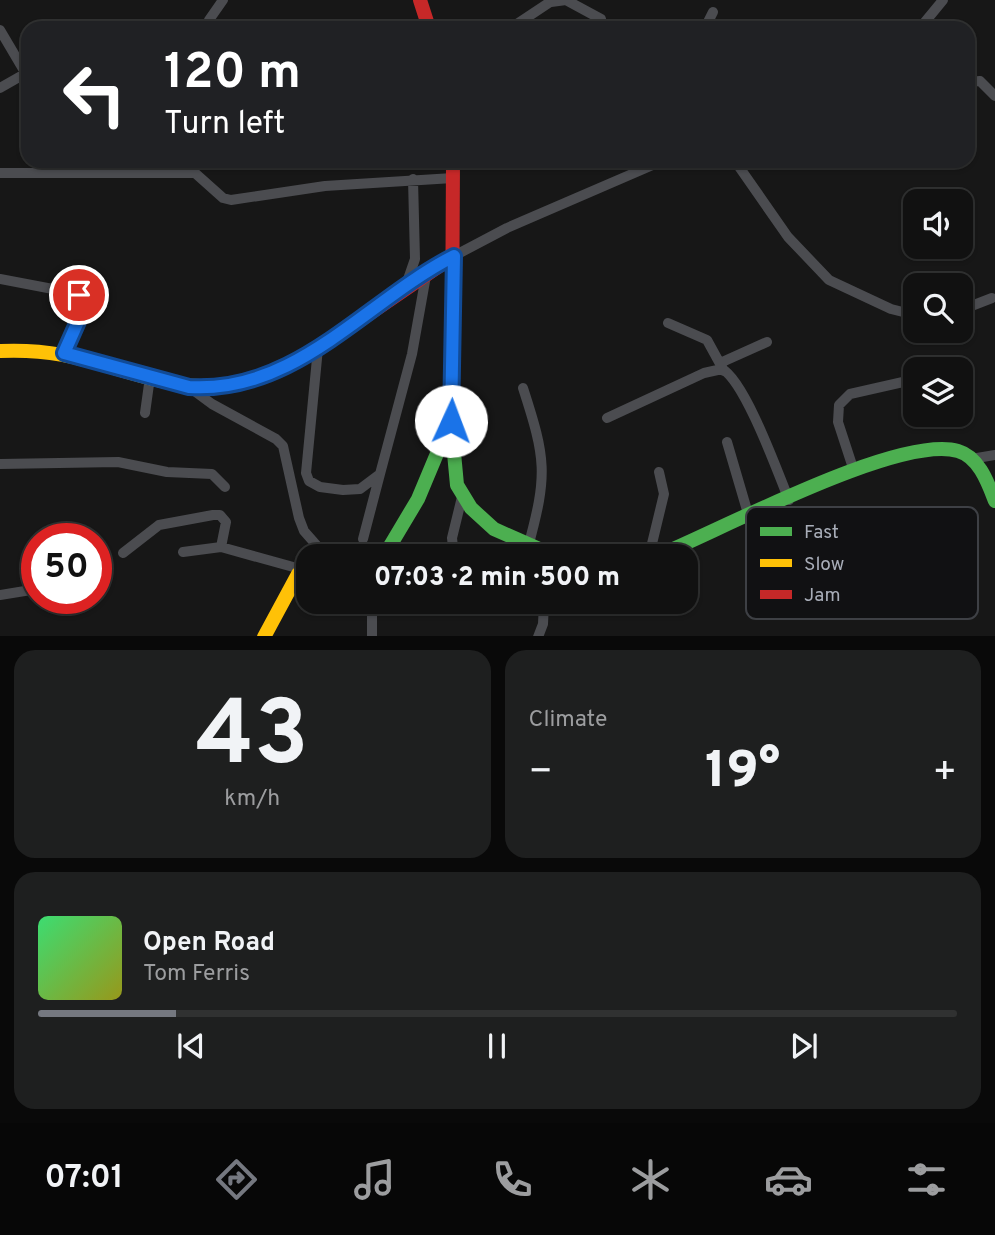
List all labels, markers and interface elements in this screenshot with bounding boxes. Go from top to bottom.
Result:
text: 120 m [164,44,301,106]
icon: left [49,49,140,140]
text: Turn left [164,105,285,145]
map controls [903,189,973,427]
button: sound [903,189,973,259]
pin [49,265,109,325]
button: search [903,273,973,343]
icon: arrive [60,276,98,314]
button: layers [903,357,973,427]
position arrow [414,384,488,458]
legend [746,507,978,619]
text: Fast [804,521,839,545]
speed limit sign: 50 [21,523,112,614]
text: Slow [804,553,844,577]
text: 07:03 · 2 min · 500 m [374,562,620,595]
text: Jam [804,584,841,608]
text: 43 [196,682,309,797]
text: Climate [529,706,607,735]
text: 19° [705,740,780,806]
text: − [529,749,553,798]
text: + [932,749,957,798]
text: km/h [224,785,280,814]
text: Open Road [143,927,275,960]
text: Tom Ferris [143,960,250,989]
icon: previous [172,1027,210,1065]
icon: pause [478,1027,516,1065]
icon: next [785,1027,823,1065]
icon: directions [212,1155,261,1204]
icon: music [350,1155,399,1204]
icon: phone [488,1155,537,1204]
icon: climate [626,1155,675,1204]
icon: car [764,1155,813,1204]
icon: filters [902,1155,951,1204]
text: 07:01 [44,1159,124,1199]

